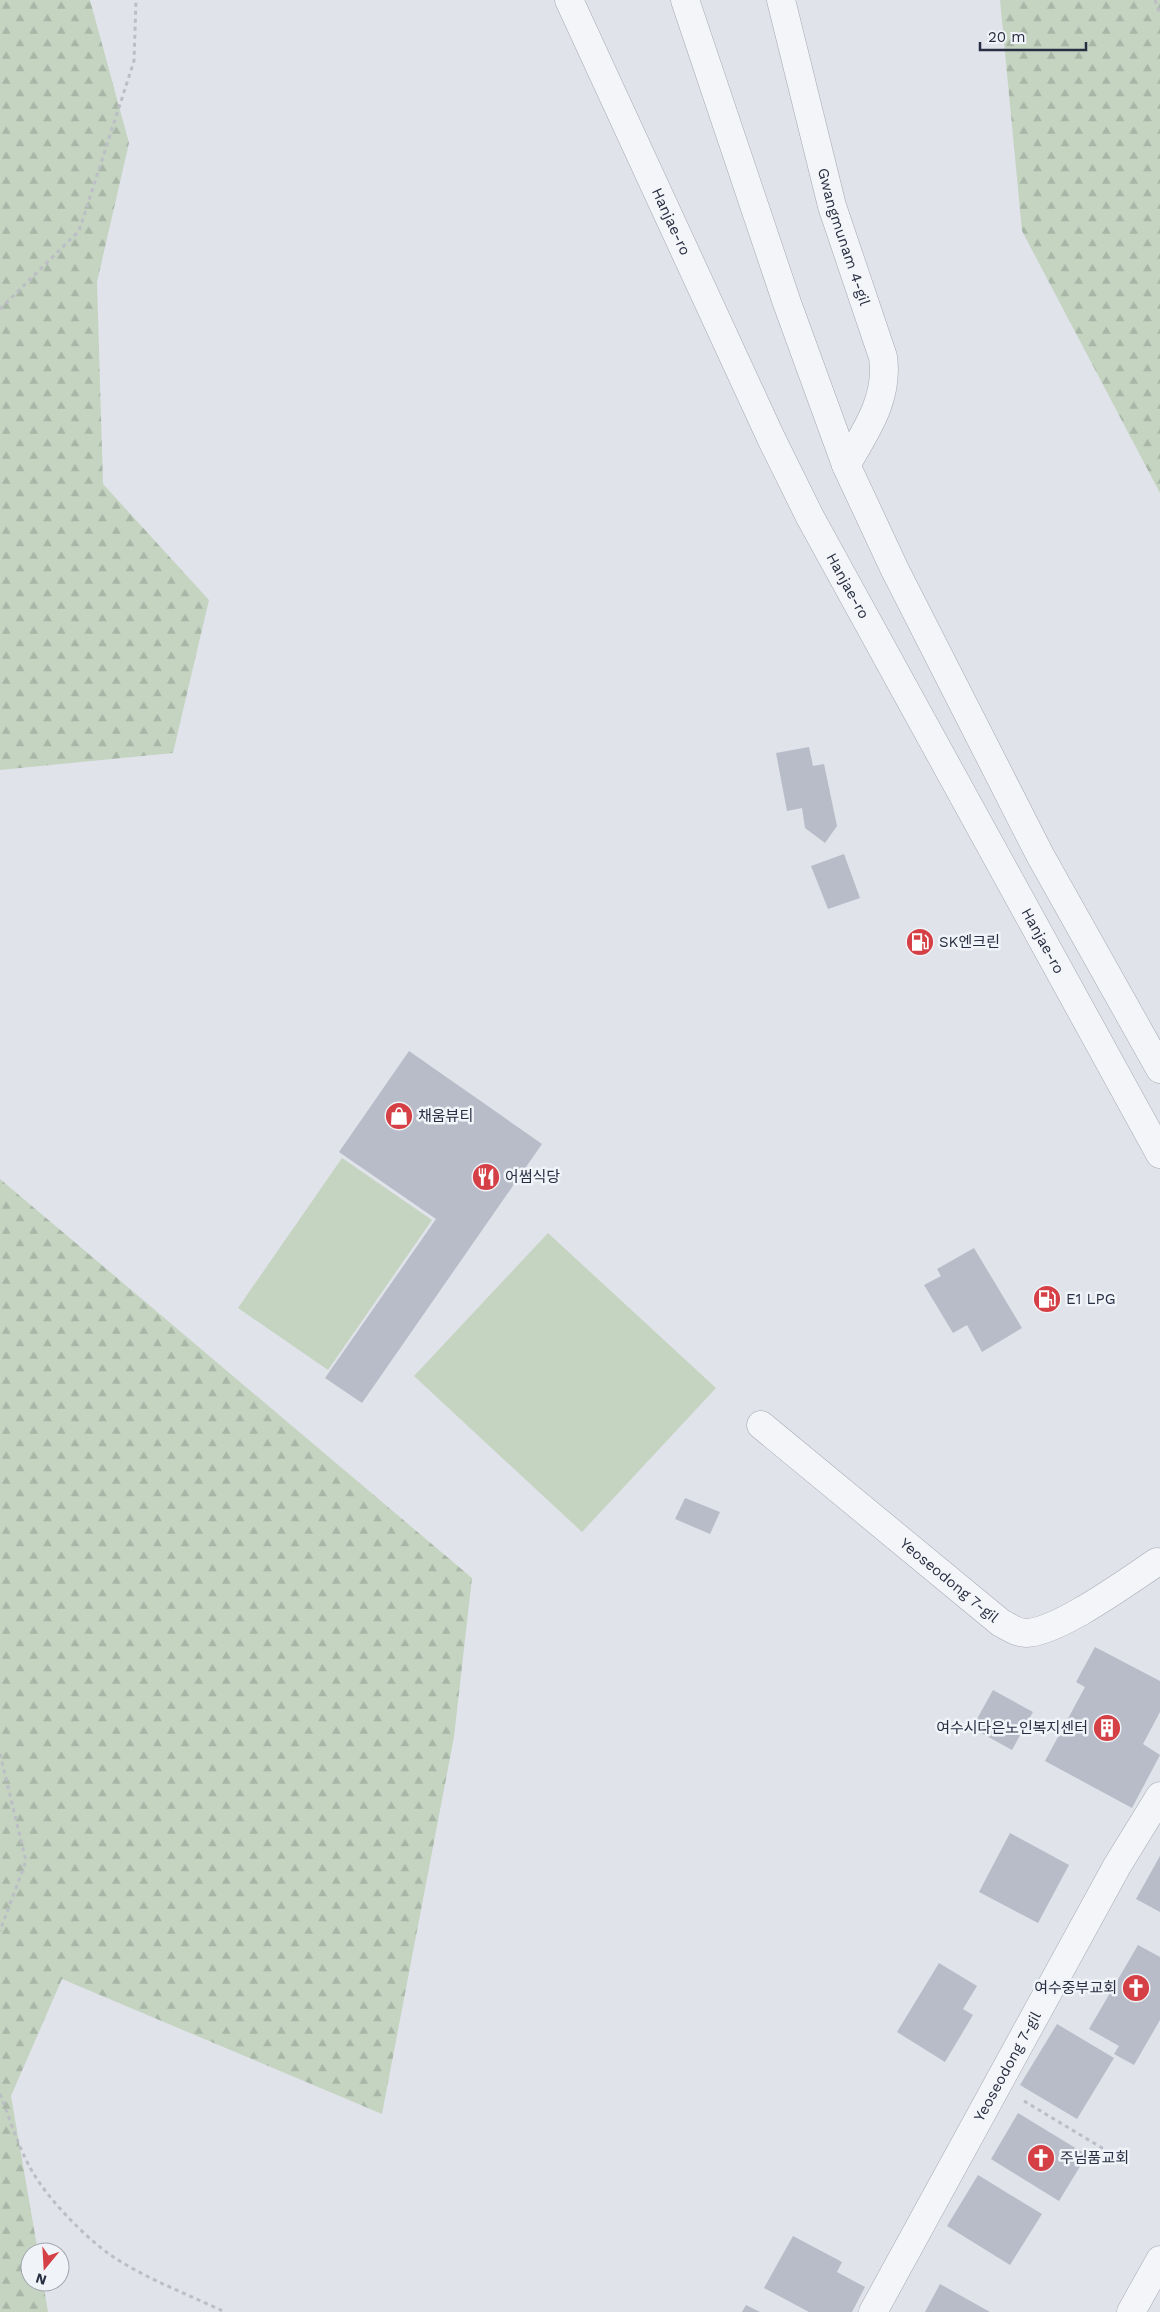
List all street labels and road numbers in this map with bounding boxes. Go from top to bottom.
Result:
street label: Gwangmunam 4-gil [814,166,874,308]
street label: Hanjae-ro [648,185,695,258]
street label: Hanjae-ro [823,550,873,622]
street label: Hanjae-ro [1018,905,1068,977]
street label: Yeoseodong 7-gil [896,1534,1003,1627]
street label: Yeoseodong 7-gil [970,2008,1045,2125]

